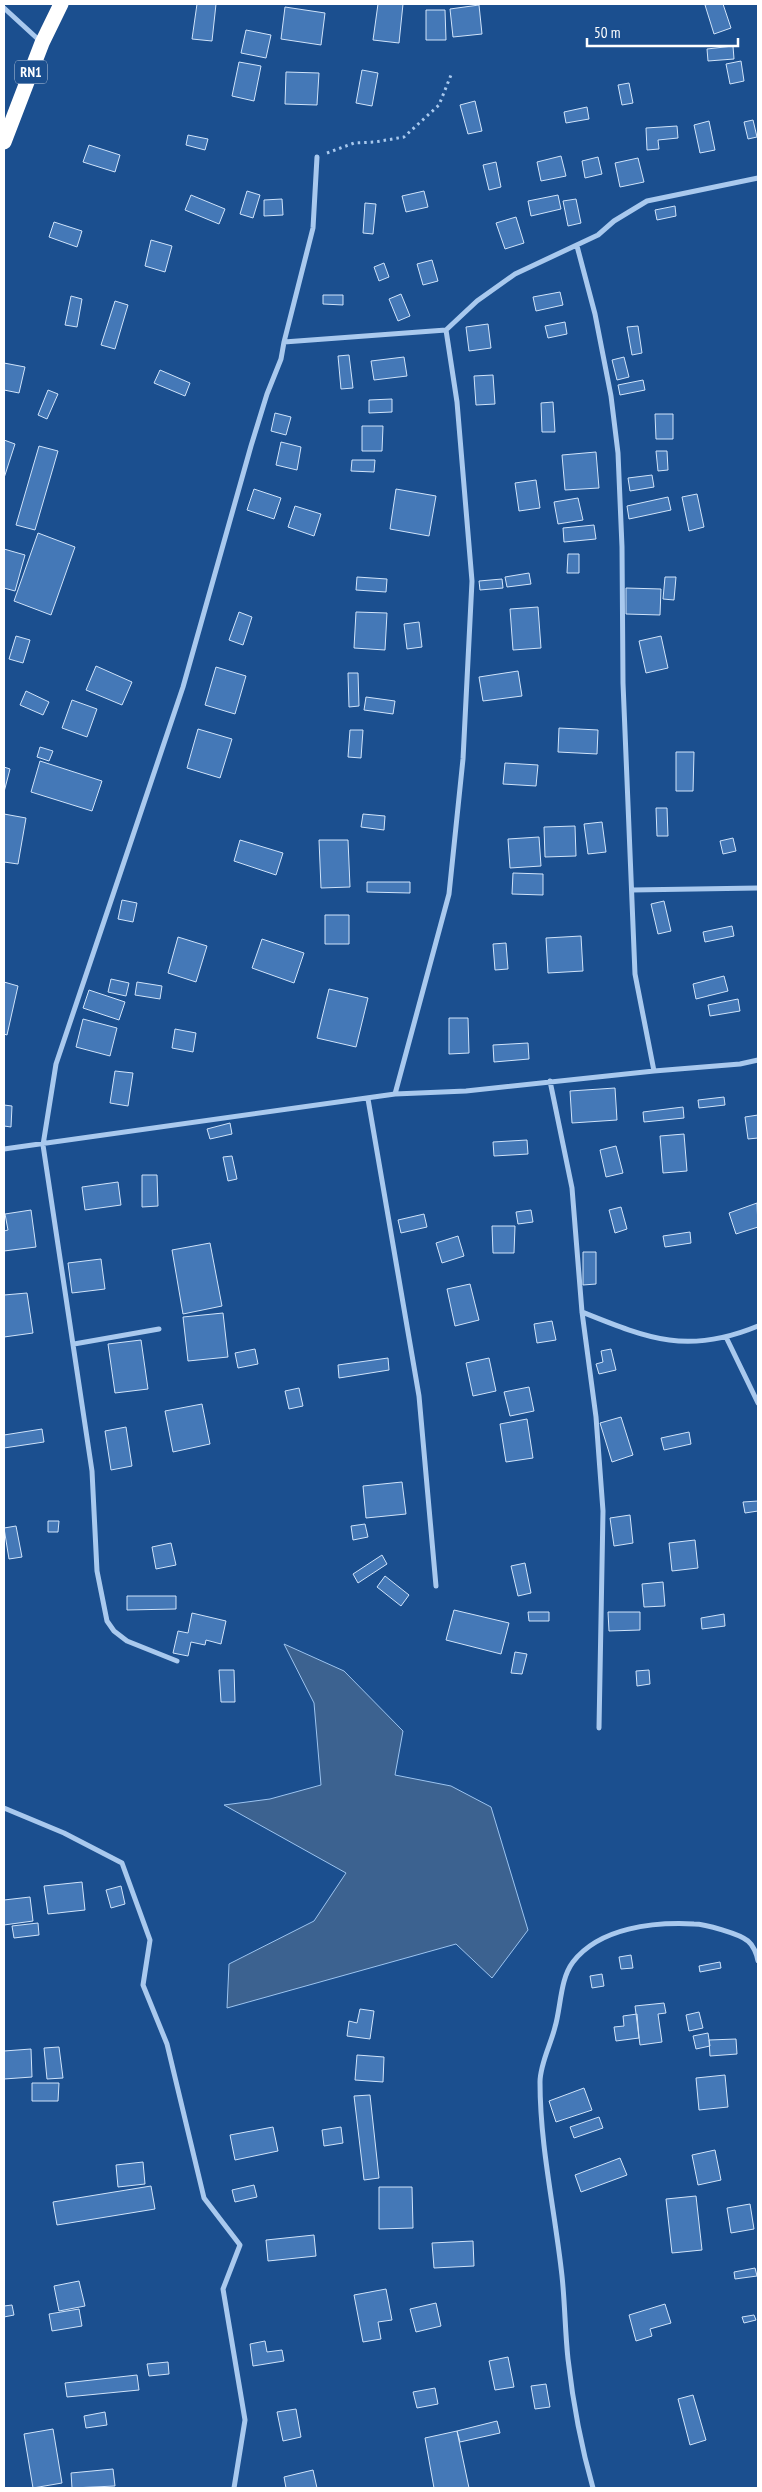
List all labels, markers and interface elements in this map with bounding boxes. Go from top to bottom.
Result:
scale bar [587,15,738,47]
text: 50 m [594,23,620,42]
road number: RN1 [15,61,47,84]

